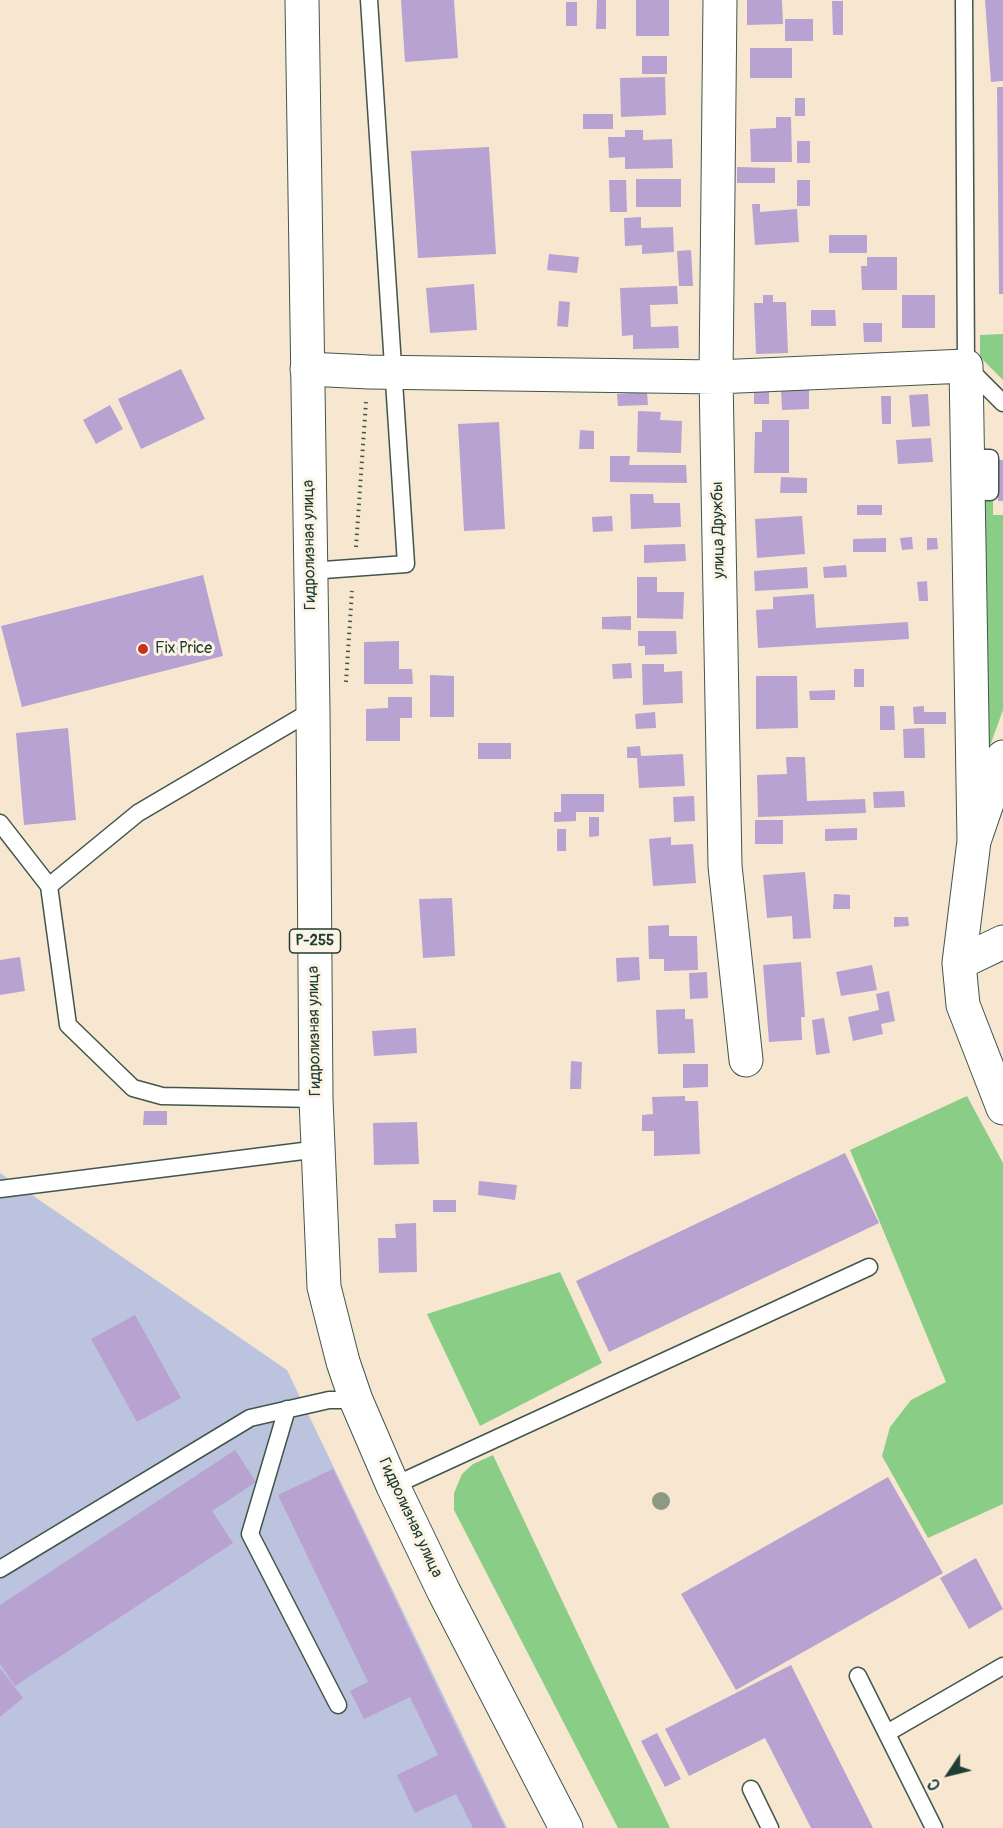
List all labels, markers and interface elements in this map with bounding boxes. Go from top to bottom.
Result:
street label: Гидролизная улица [299,480,321,610]
street label: улица Дружбы [709,481,729,579]
place label: Fix Price [155,639,212,659]
marker: Fix Price [136,642,150,656]
road number: Р-255 [290,929,340,953]
street label: Гидролизная улица [304,966,326,1096]
street label: Гидролизная улица [374,1455,446,1581]
north arrow [919,1744,979,1804]
text: С [923,1775,945,1794]

